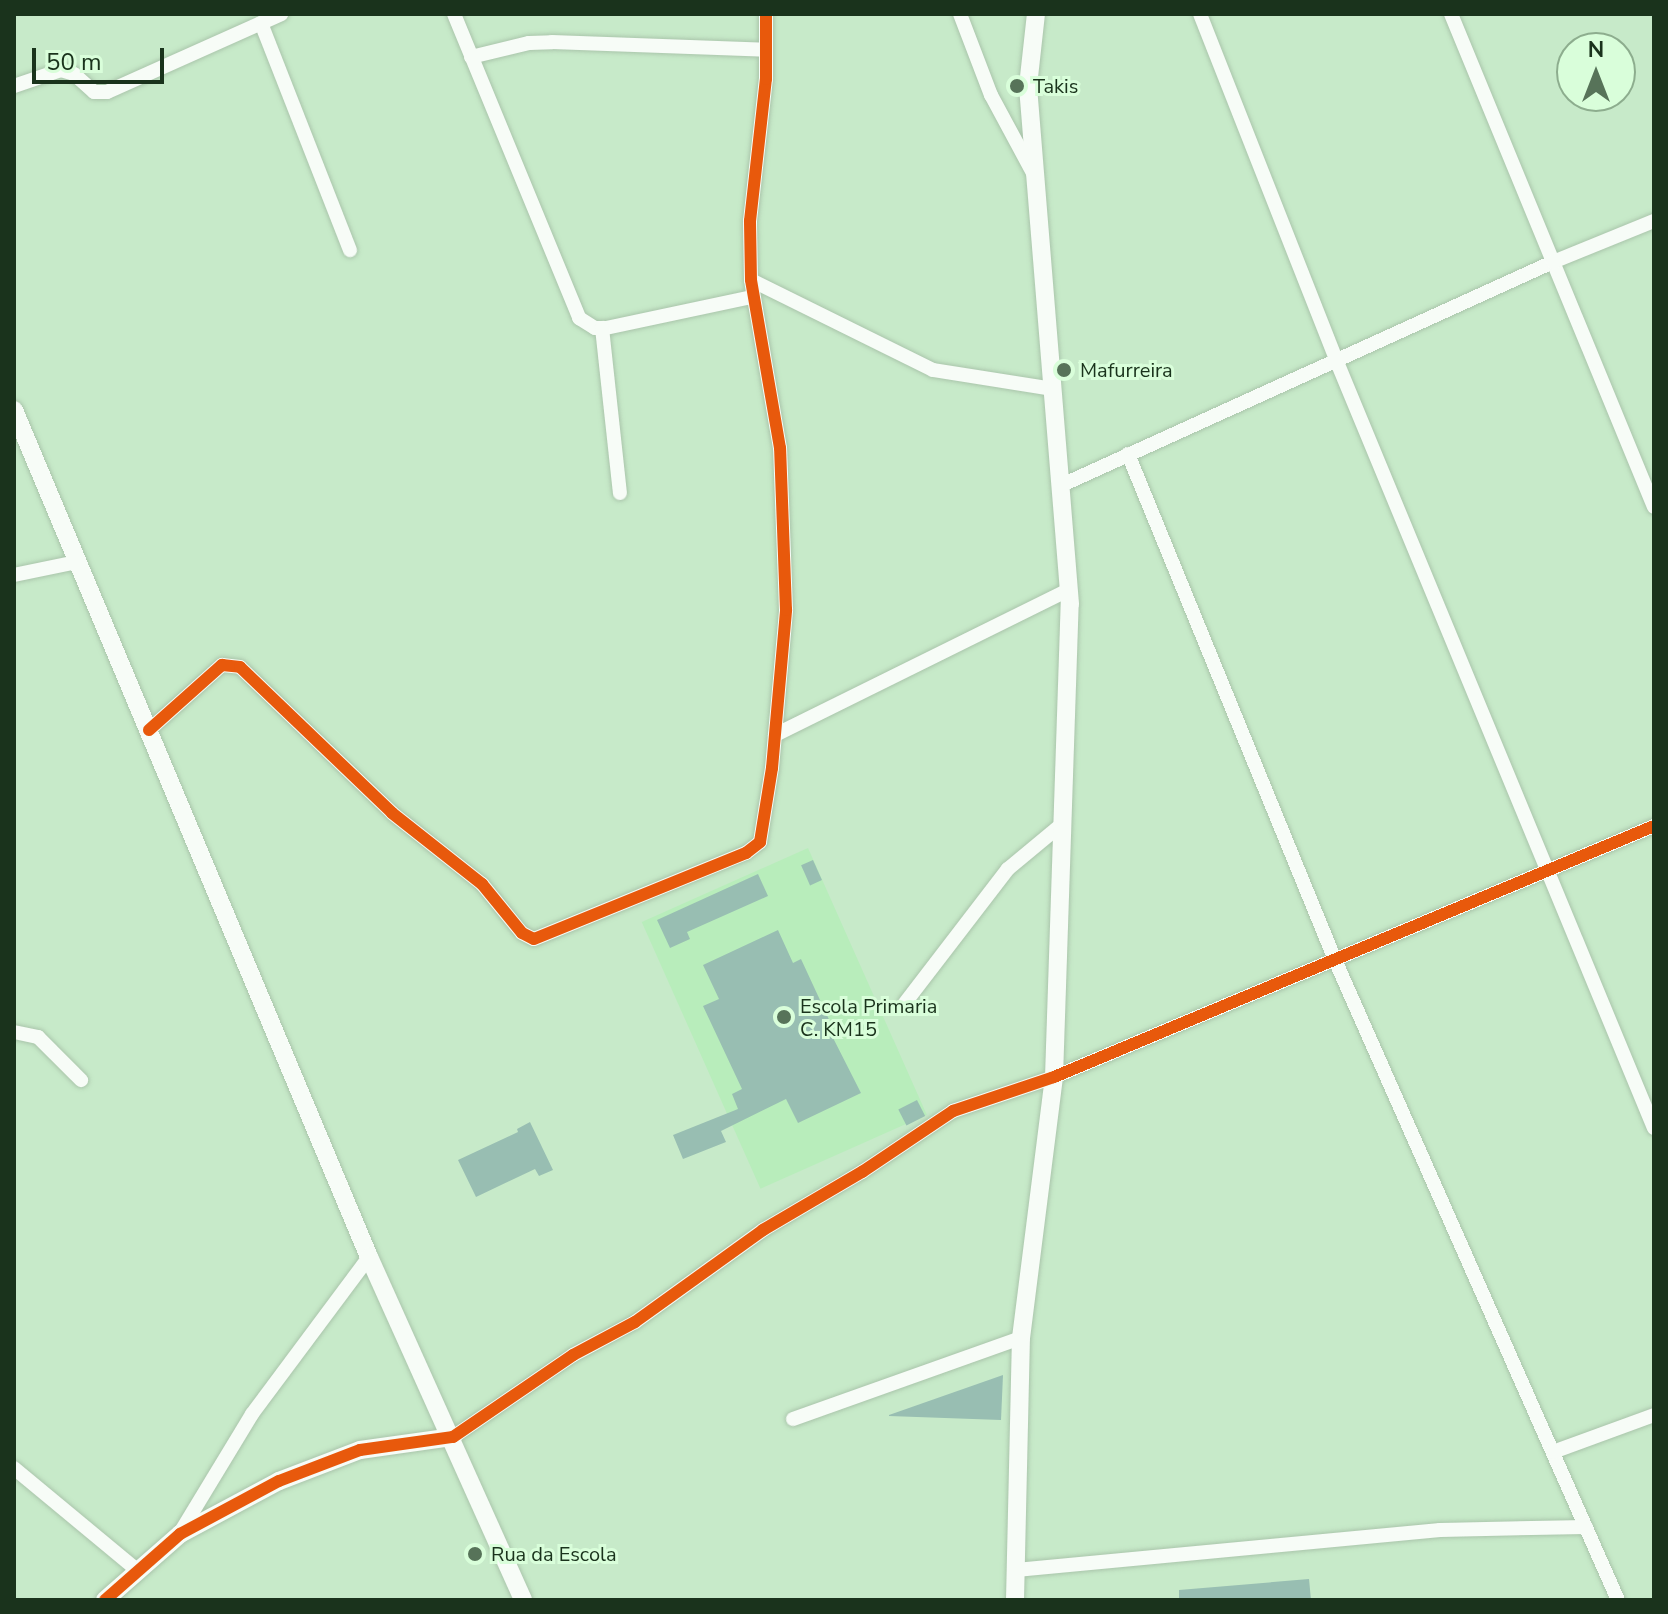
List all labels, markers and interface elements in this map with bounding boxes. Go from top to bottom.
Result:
scale bar [36,32,168,82]
north arrow [1556,32,1636,112]
text: N [1588,35,1604,65]
text: 50 m [46,46,102,78]
place label: Takis [1033,74,1078,98]
marker: Takis [1008,77,1026,95]
place label: Mafurreira [1080,358,1173,382]
marker: Mafurreira [1055,361,1073,379]
place label: Escola Primaria C. KM15 [800,994,937,1041]
marker: Escola Primaria C. KM15 [775,1008,793,1026]
place label: Rua da Escola [491,1542,617,1566]
marker: Rua da Escola [466,1545,484,1563]

